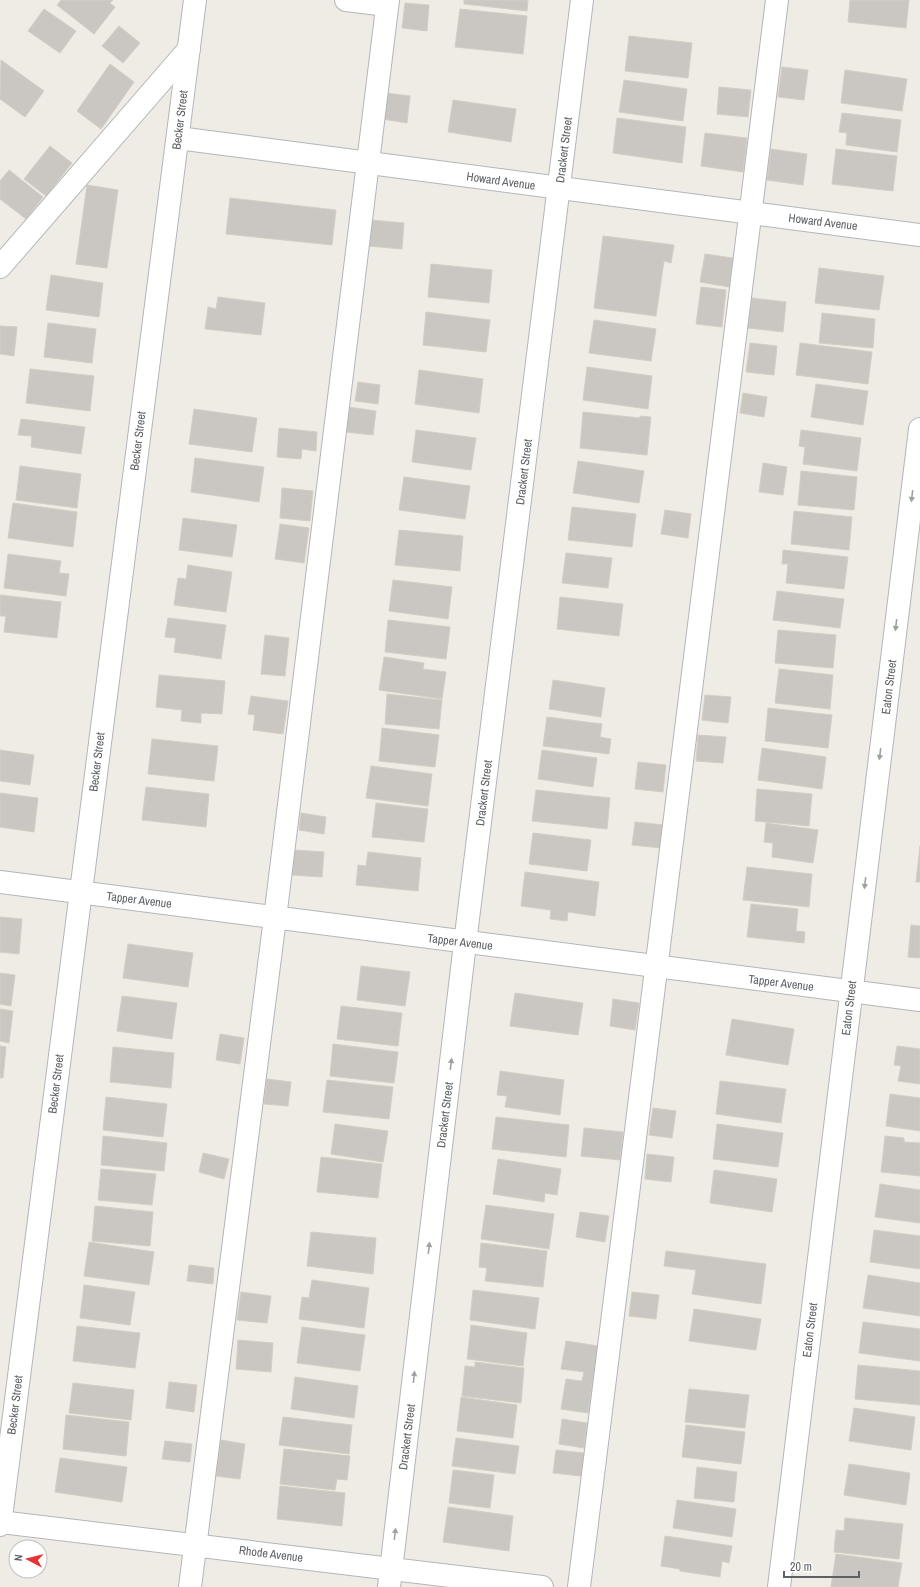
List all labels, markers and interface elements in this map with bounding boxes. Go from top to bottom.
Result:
street label: Becker Street [168,89,192,151]
street label: Drackert Street [552,116,576,184]
street label: Howard Avenue [466,168,536,194]
street label: Howard Avenue [788,210,858,234]
street label: Becker Street [126,410,150,472]
street label: Drackert Street [512,438,536,506]
one-way arrow [909,490,915,502]
one-way arrow [893,619,899,631]
street label: Eaton Street [878,659,900,715]
street label: Becker Street [85,731,109,793]
one-way arrow [877,748,883,760]
street label: Drackert Street [472,759,496,827]
one-way arrow [861,877,868,889]
street label: Tapper Avenue [105,888,173,912]
street label: Tapper Avenue [426,930,494,954]
street label: Tapper Avenue [747,971,815,995]
street label: Eaton Street [838,980,860,1036]
street label: Becker Street [44,1053,68,1115]
one-way arrow [448,1058,454,1070]
street label: Drackert Street [433,1081,457,1149]
one-way arrow [426,1242,432,1254]
street label: Eaton Street [799,1302,821,1358]
one-way arrow [410,1371,417,1384]
street label: Becker Street [3,1374,27,1436]
street label: Drackert Street [395,1403,419,1471]
one-way arrow [392,1528,398,1540]
north arrow [8,1539,48,1579]
street label: Rhode Avenue [238,1542,304,1566]
scale bar [784,1553,859,1579]
text: N [11,1554,25,1562]
text: 20 m [790,1559,812,1575]

